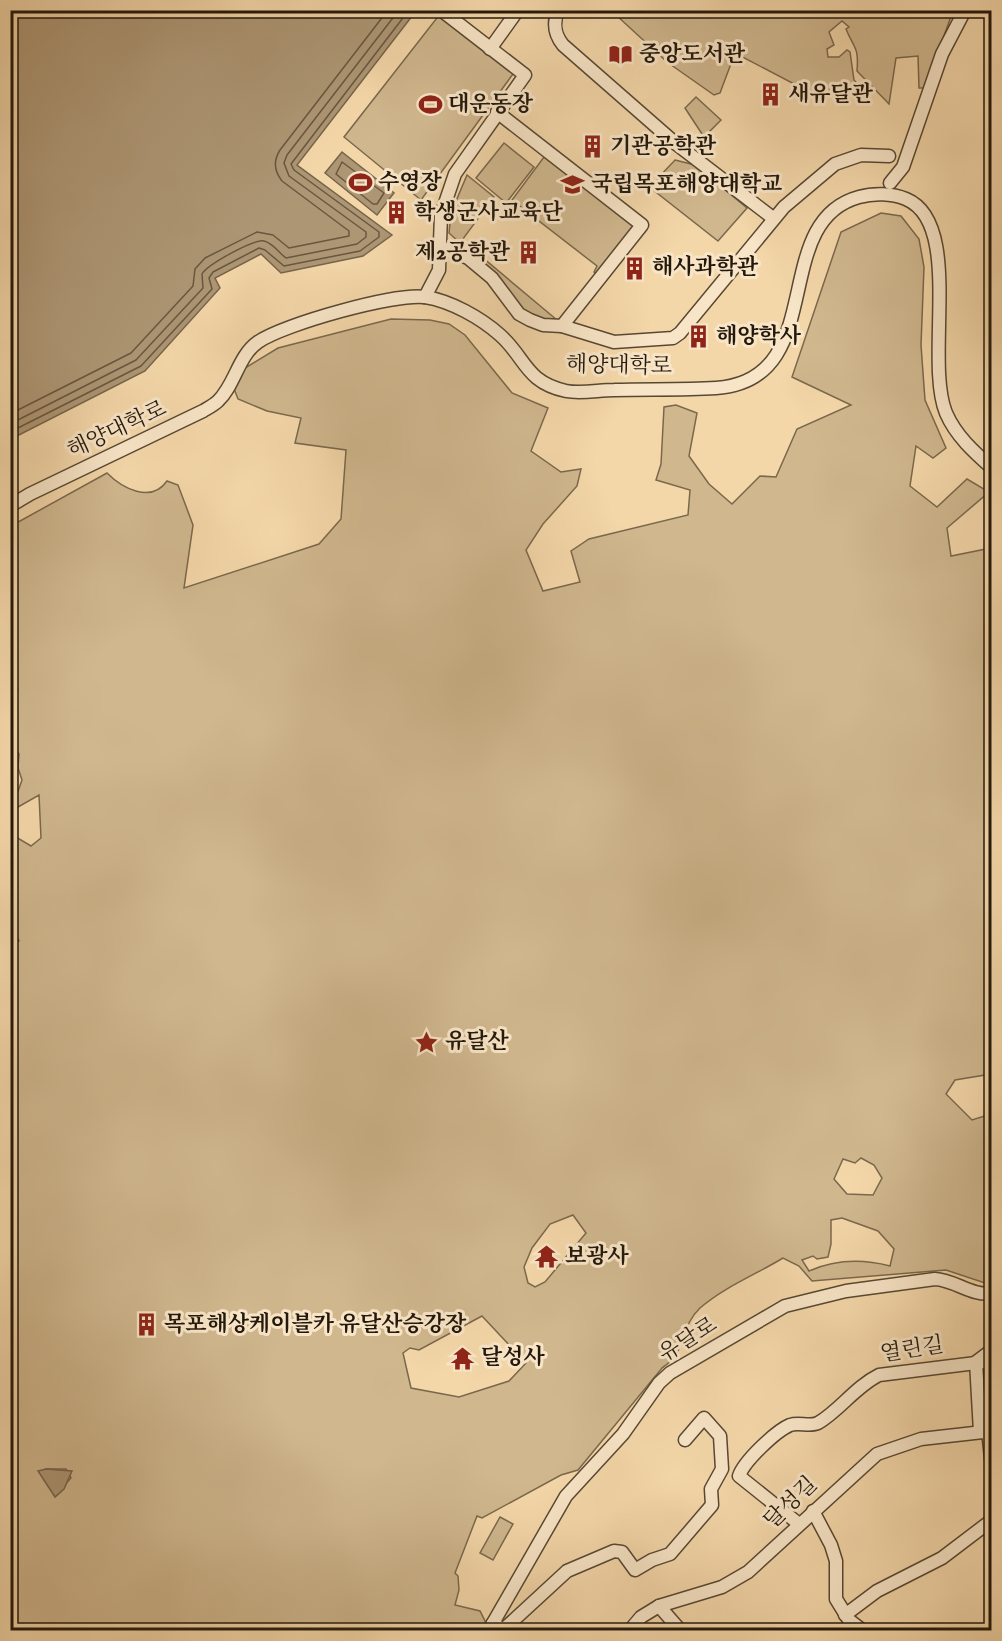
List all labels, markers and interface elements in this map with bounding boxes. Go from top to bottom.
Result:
place label: 중앙도서관 [639,41,746,69]
library icon: 중앙도서관 [608,42,634,68]
place label: 새유달관 [788,81,874,109]
building icon: 새유달관 [757,82,783,108]
place label: 대운동장 [448,91,534,119]
sports icon: 대운동장 [417,92,443,118]
place label: 기관공학관 [610,133,717,161]
building icon: 기관공학관 [579,134,605,160]
place label: 수영장 [378,169,443,197]
sports icon: 수영장 [347,170,373,196]
place label: 국립목포해양대학교 [591,171,782,199]
school or university icon: 국립목포해양대학교 [560,172,586,198]
place label: 학생군사교육단 [414,199,564,227]
building icon: 학생군사교육단 [383,200,409,226]
place label: 제2공학관 [415,239,511,267]
building icon: 제2공학관 [515,240,541,266]
place label: 해사과학관 [652,254,759,282]
building icon: 해사과학관 [621,255,647,281]
place label: 해양학사 [716,323,802,351]
building icon: 해양학사 [685,324,711,350]
street label: 해양대학로 [566,351,672,381]
street label: 해양대학로 [63,395,171,465]
place label: 유달산 [445,1028,510,1056]
place icon: 유달산 [414,1029,440,1055]
place label: 보광사 [565,1243,630,1271]
temple icon: 보광사 [534,1244,560,1270]
place label: 목포해상케이블카 유달산승강장 [164,1311,467,1339]
street label: 유달로 [654,1311,722,1369]
building icon: 목포해상케이블카 유달산승강장 [133,1312,159,1338]
street label: 열린길 [878,1331,946,1369]
place label: 달성사 [481,1344,546,1372]
temple icon: 달성사 [450,1345,476,1371]
street label: 달성길 [758,1471,824,1535]

